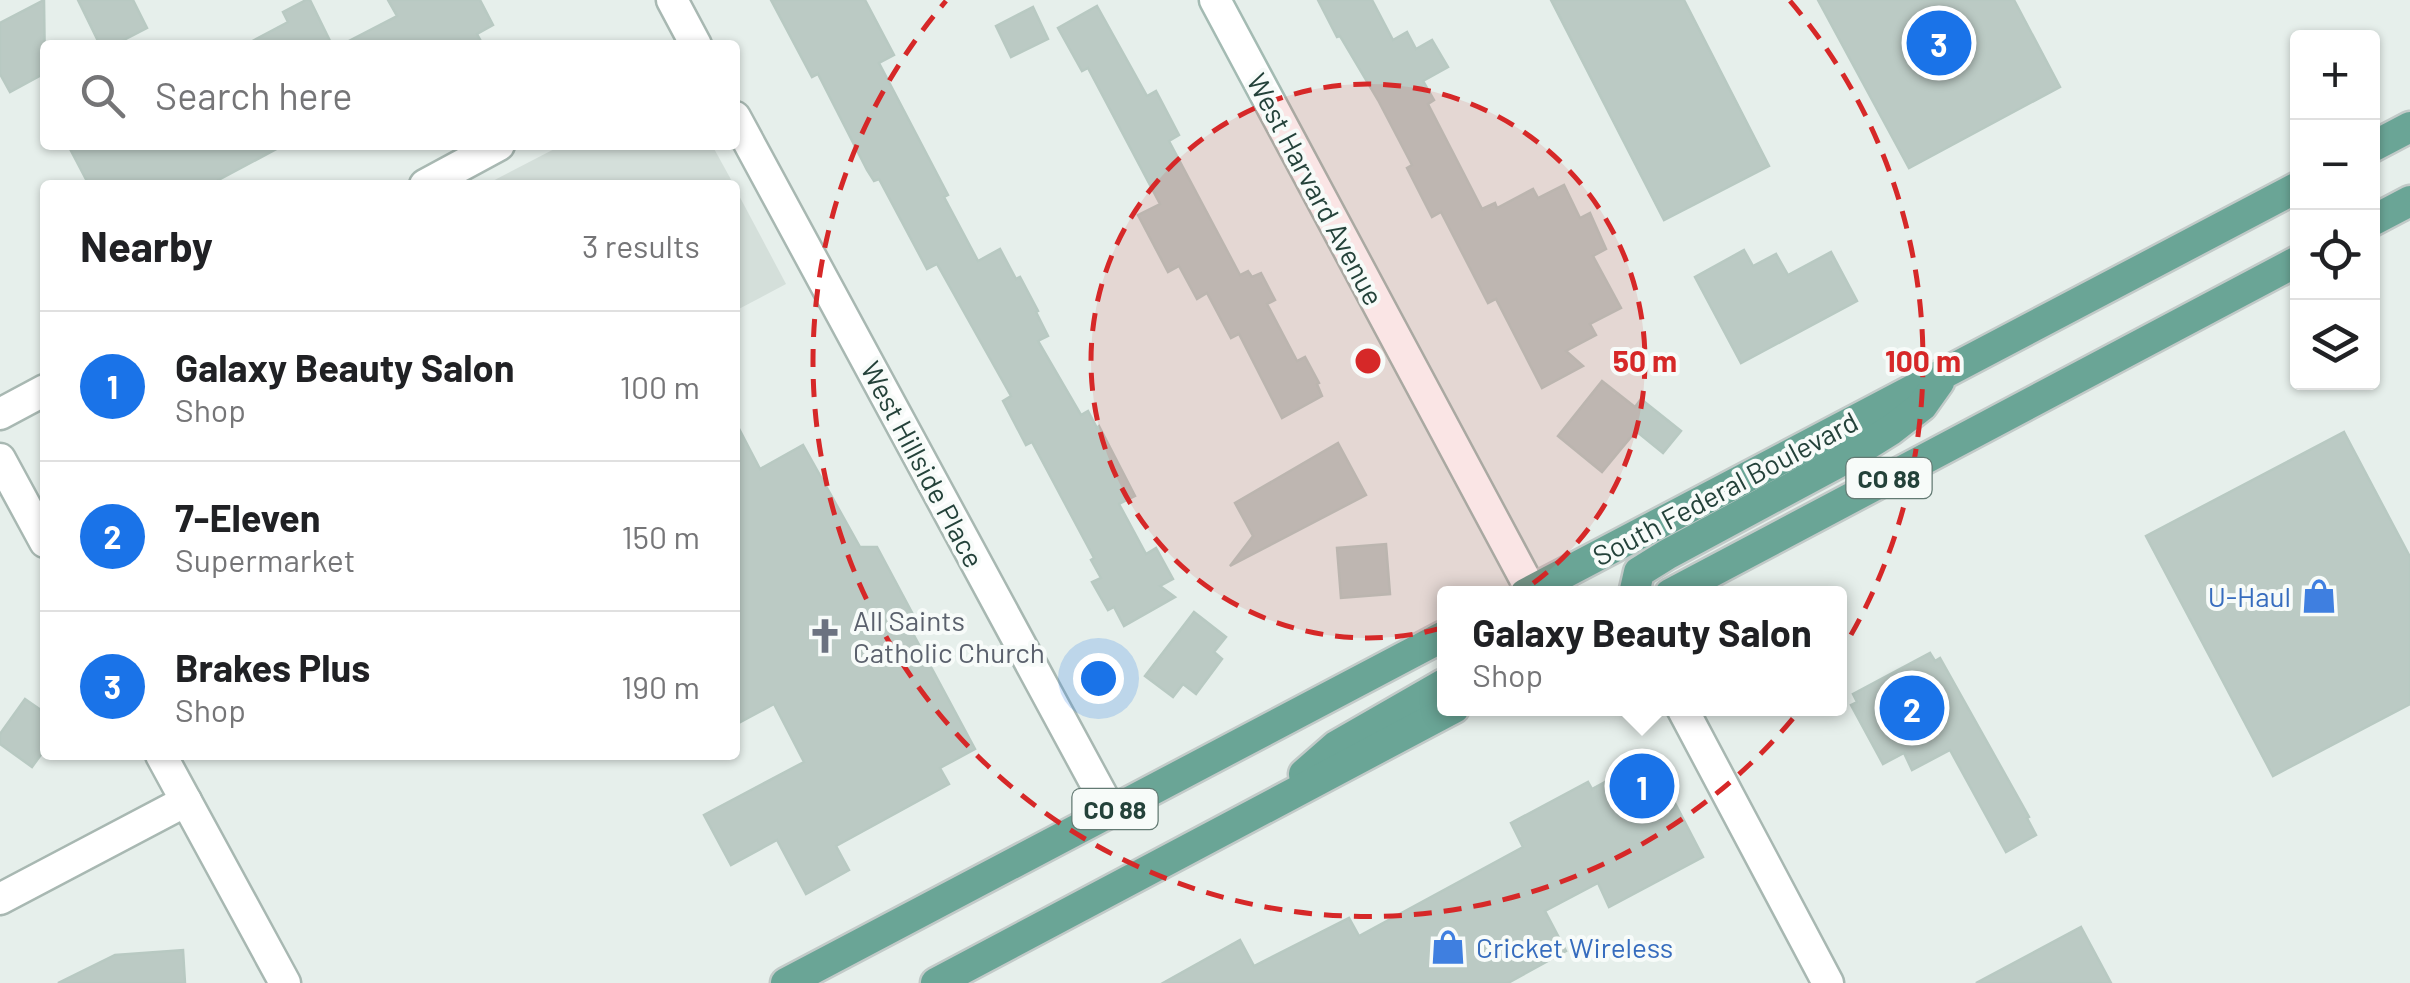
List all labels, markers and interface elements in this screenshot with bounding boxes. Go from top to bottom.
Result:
pin: 3 [1906,5,1972,80]
map controls [2290,30,2380,390]
button: + [2290,30,2380,120]
search box [40,40,740,150]
street label: West Harvard Avenue [1240,67,1392,311]
icon: search [75,68,130,123]
text: Search here [155,72,353,118]
button: − [2290,120,2380,210]
button: locate [2290,210,2380,300]
text: Nearby [80,220,213,270]
text: 3 results [582,226,700,264]
button: layers [2290,300,2380,390]
text: 50 m [1613,342,1677,378]
text: 100 m [1885,342,1961,378]
centre of rings [1350,343,1386,379]
text: Galaxy Beauty Salon [175,344,515,390]
street label: West Hillside Place [854,355,992,573]
text: 1 [107,367,118,405]
text: 100 m [620,367,700,405]
text: Shop [175,390,246,428]
street label: South Federal Boulevard [1587,404,1863,572]
road number: CO 88 [1846,458,1932,498]
text: 7-Eleven [175,494,321,540]
text: 2 [104,517,121,555]
text: 150 m [621,517,700,555]
text: Supermarket [175,540,355,578]
shop icon: U-Haul [2300,577,2338,615]
place label: U-Haul [2208,579,2291,613]
popup [1437,586,1847,716]
place label: All Saints Catholic Church [853,603,1045,669]
text: Galaxy Beauty Salon [1472,609,1812,655]
church icon: All Saints Catholic Church [806,617,844,655]
text: Brakes Plus [175,644,370,690]
your location [1073,653,1124,704]
text: Shop [1472,655,1543,693]
text: 3 [104,667,121,705]
text: 190 m [621,667,700,705]
pin: 2 [1880,670,1944,746]
text: Shop [175,690,246,728]
pin: 1 [1610,748,1674,824]
road number: CO 88 [1072,789,1158,829]
shop icon: Cricket Wireless [1429,928,1467,966]
place label: Cricket Wireless [1476,930,1673,964]

